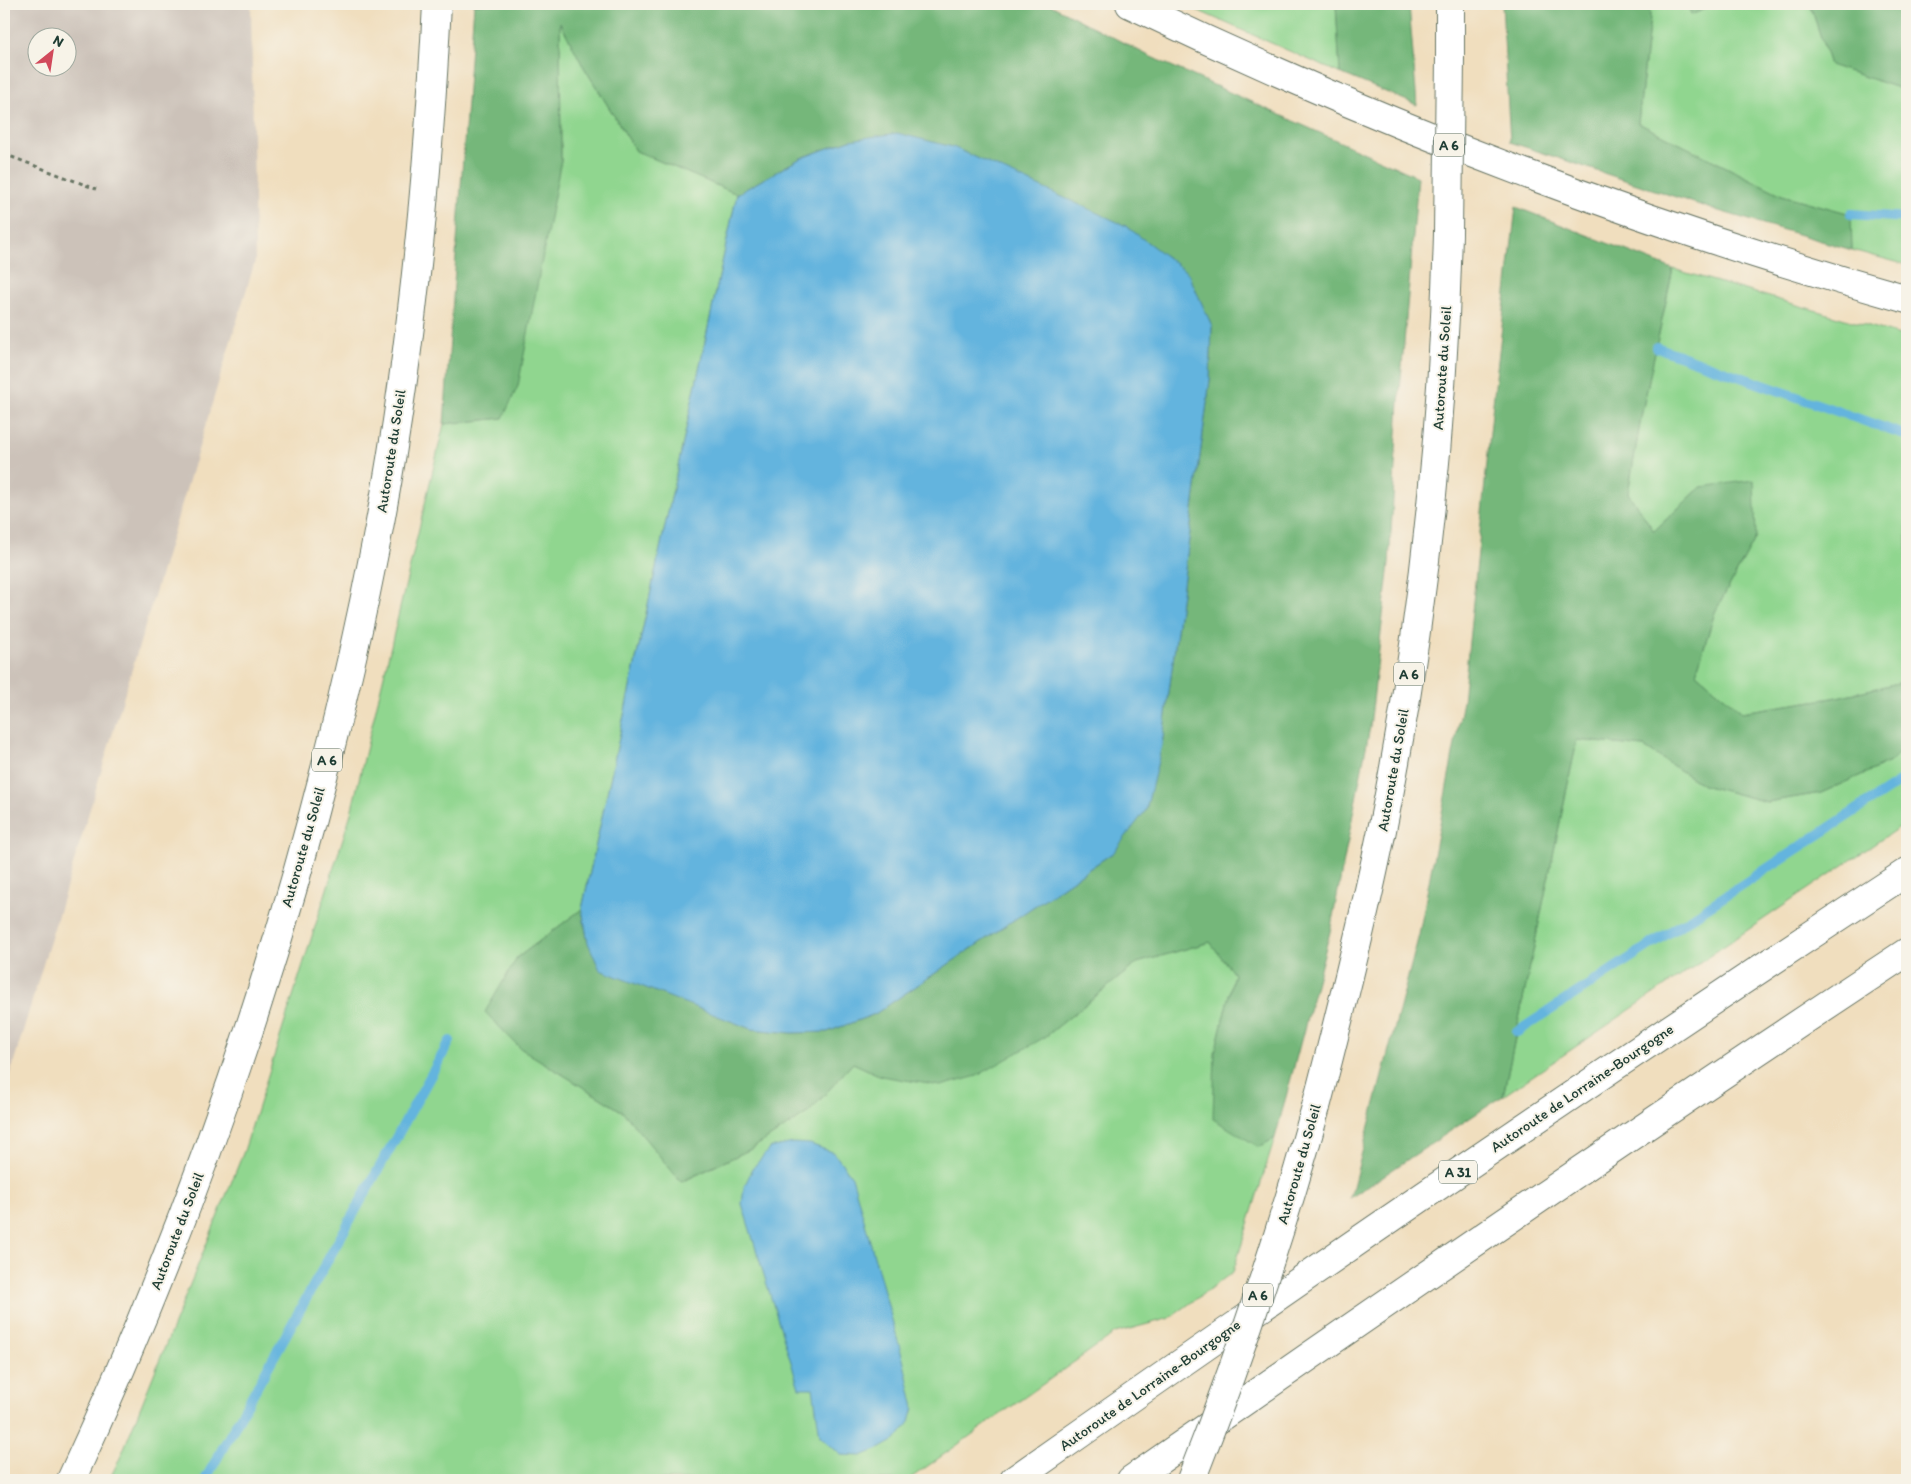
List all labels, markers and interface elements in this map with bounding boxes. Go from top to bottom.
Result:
north arrow [28,28,78,78]
text: N [50,31,67,51]
road number: A 6 [1434,134,1464,156]
street label: Autoroute du Soleil [1429,305,1455,431]
street label: Autoroute du Soleil [372,387,410,514]
road number: A 6 [1394,662,1424,686]
street label: Autoroute du Soleil [1373,707,1413,833]
road number: A 6 [312,748,342,772]
street label: Autoroute du Soleil [277,784,329,909]
street label: Autoroute de Lorraine-Bourgogne [1487,1020,1677,1156]
street label: Autoroute du Soleil [1273,1101,1325,1226]
road number: A 31 [1439,1160,1477,1184]
street label: Autoroute du Soleil [146,1169,208,1292]
road number: A 6 [1243,1284,1273,1306]
street label: Autoroute de Lorraine-Bourgogne [1056,1315,1244,1455]

